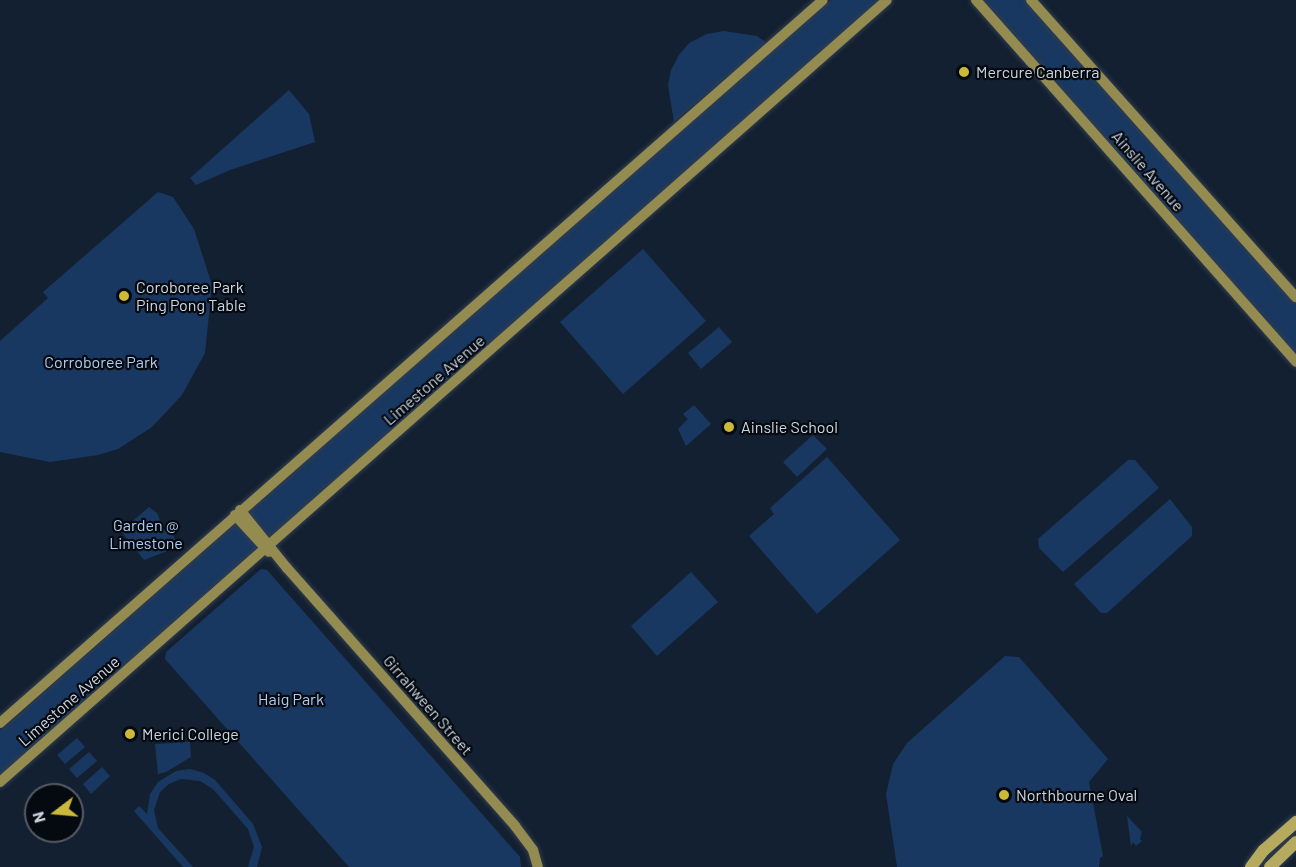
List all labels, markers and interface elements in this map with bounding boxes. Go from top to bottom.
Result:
place label: Mercure Canberra [976,62,1099,82]
marker: Mercure Canberra [957,65,971,79]
street label: Ainslie Avenue [1108,127,1188,215]
place label: Coroboree Park Ping Pong Table [136,277,246,315]
marker: Coroboree Park Ping Pong Table [117,289,131,303]
street label: Limestone Avenue [379,331,489,429]
park label: Corroboree Park [44,352,158,372]
place label: Ainslie School [741,417,838,437]
marker: Ainslie School [722,420,736,434]
park label: Garden @ Limestone [109,515,183,553]
street label: Girrahween Street [379,651,477,759]
street label: Limestone Avenue [14,652,124,750]
park label: Haig Park [258,689,324,709]
place label: Merici College [142,724,239,744]
marker: Merici College [123,727,137,741]
north arrow [24,783,84,843]
place label: Northbourne Oval [1016,785,1137,805]
marker: Northbourne Oval [997,788,1011,802]
text: N [28,810,49,825]

